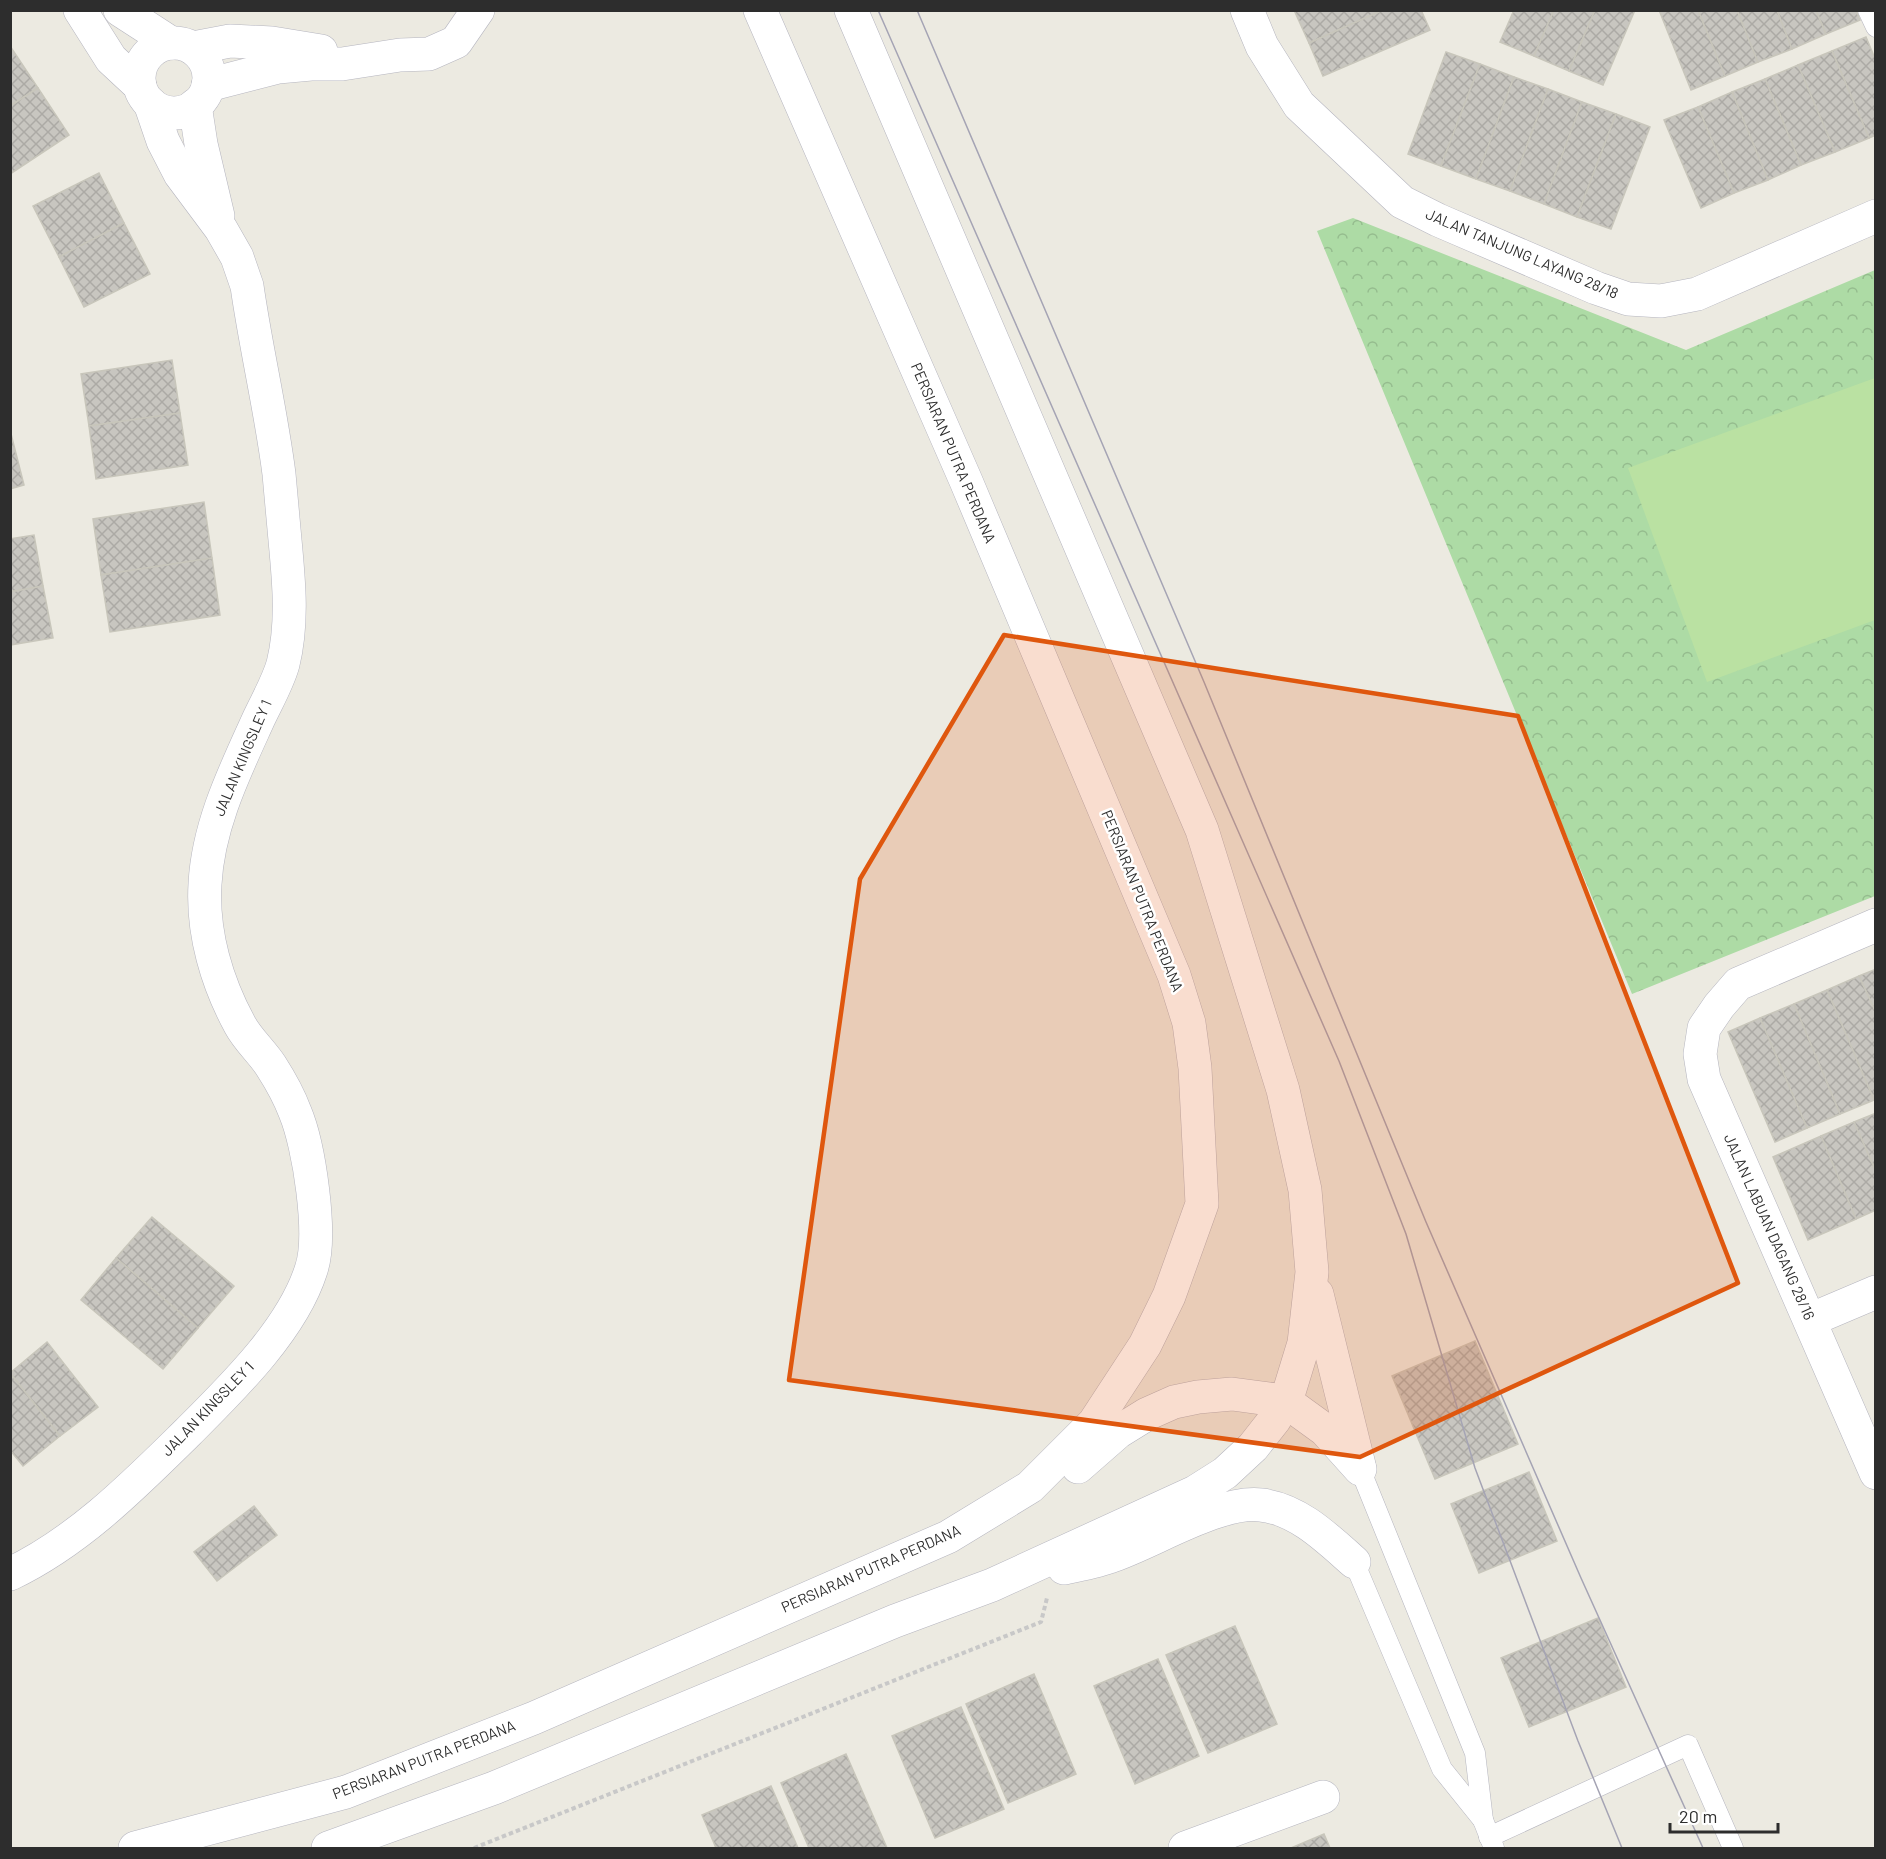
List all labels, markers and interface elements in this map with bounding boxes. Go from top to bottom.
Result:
street label: JALAN TANJUNG LAYANG 28/18 [1423,204,1621,302]
street label: PERSIARAN PUTRA PERDANA [908,360,1000,546]
street label: JALAN KINGSLEY 1 [209,697,275,818]
street label: PERSIARAN PUTRA PERDANA [1098,807,1188,994]
street label: JALAN LABUAN DAGANG 28/16 [1721,1131,1819,1322]
street label: JALAN KINGSLEY 1 [158,1357,257,1459]
street label: PERSIARAN PUTRA PERDANA [778,1520,963,1616]
street label: PERSIARAN PUTRA PERDANA [330,1716,518,1802]
scale bar [1670,1796,1778,1834]
text: 20 m [1679,1805,1717,1827]

